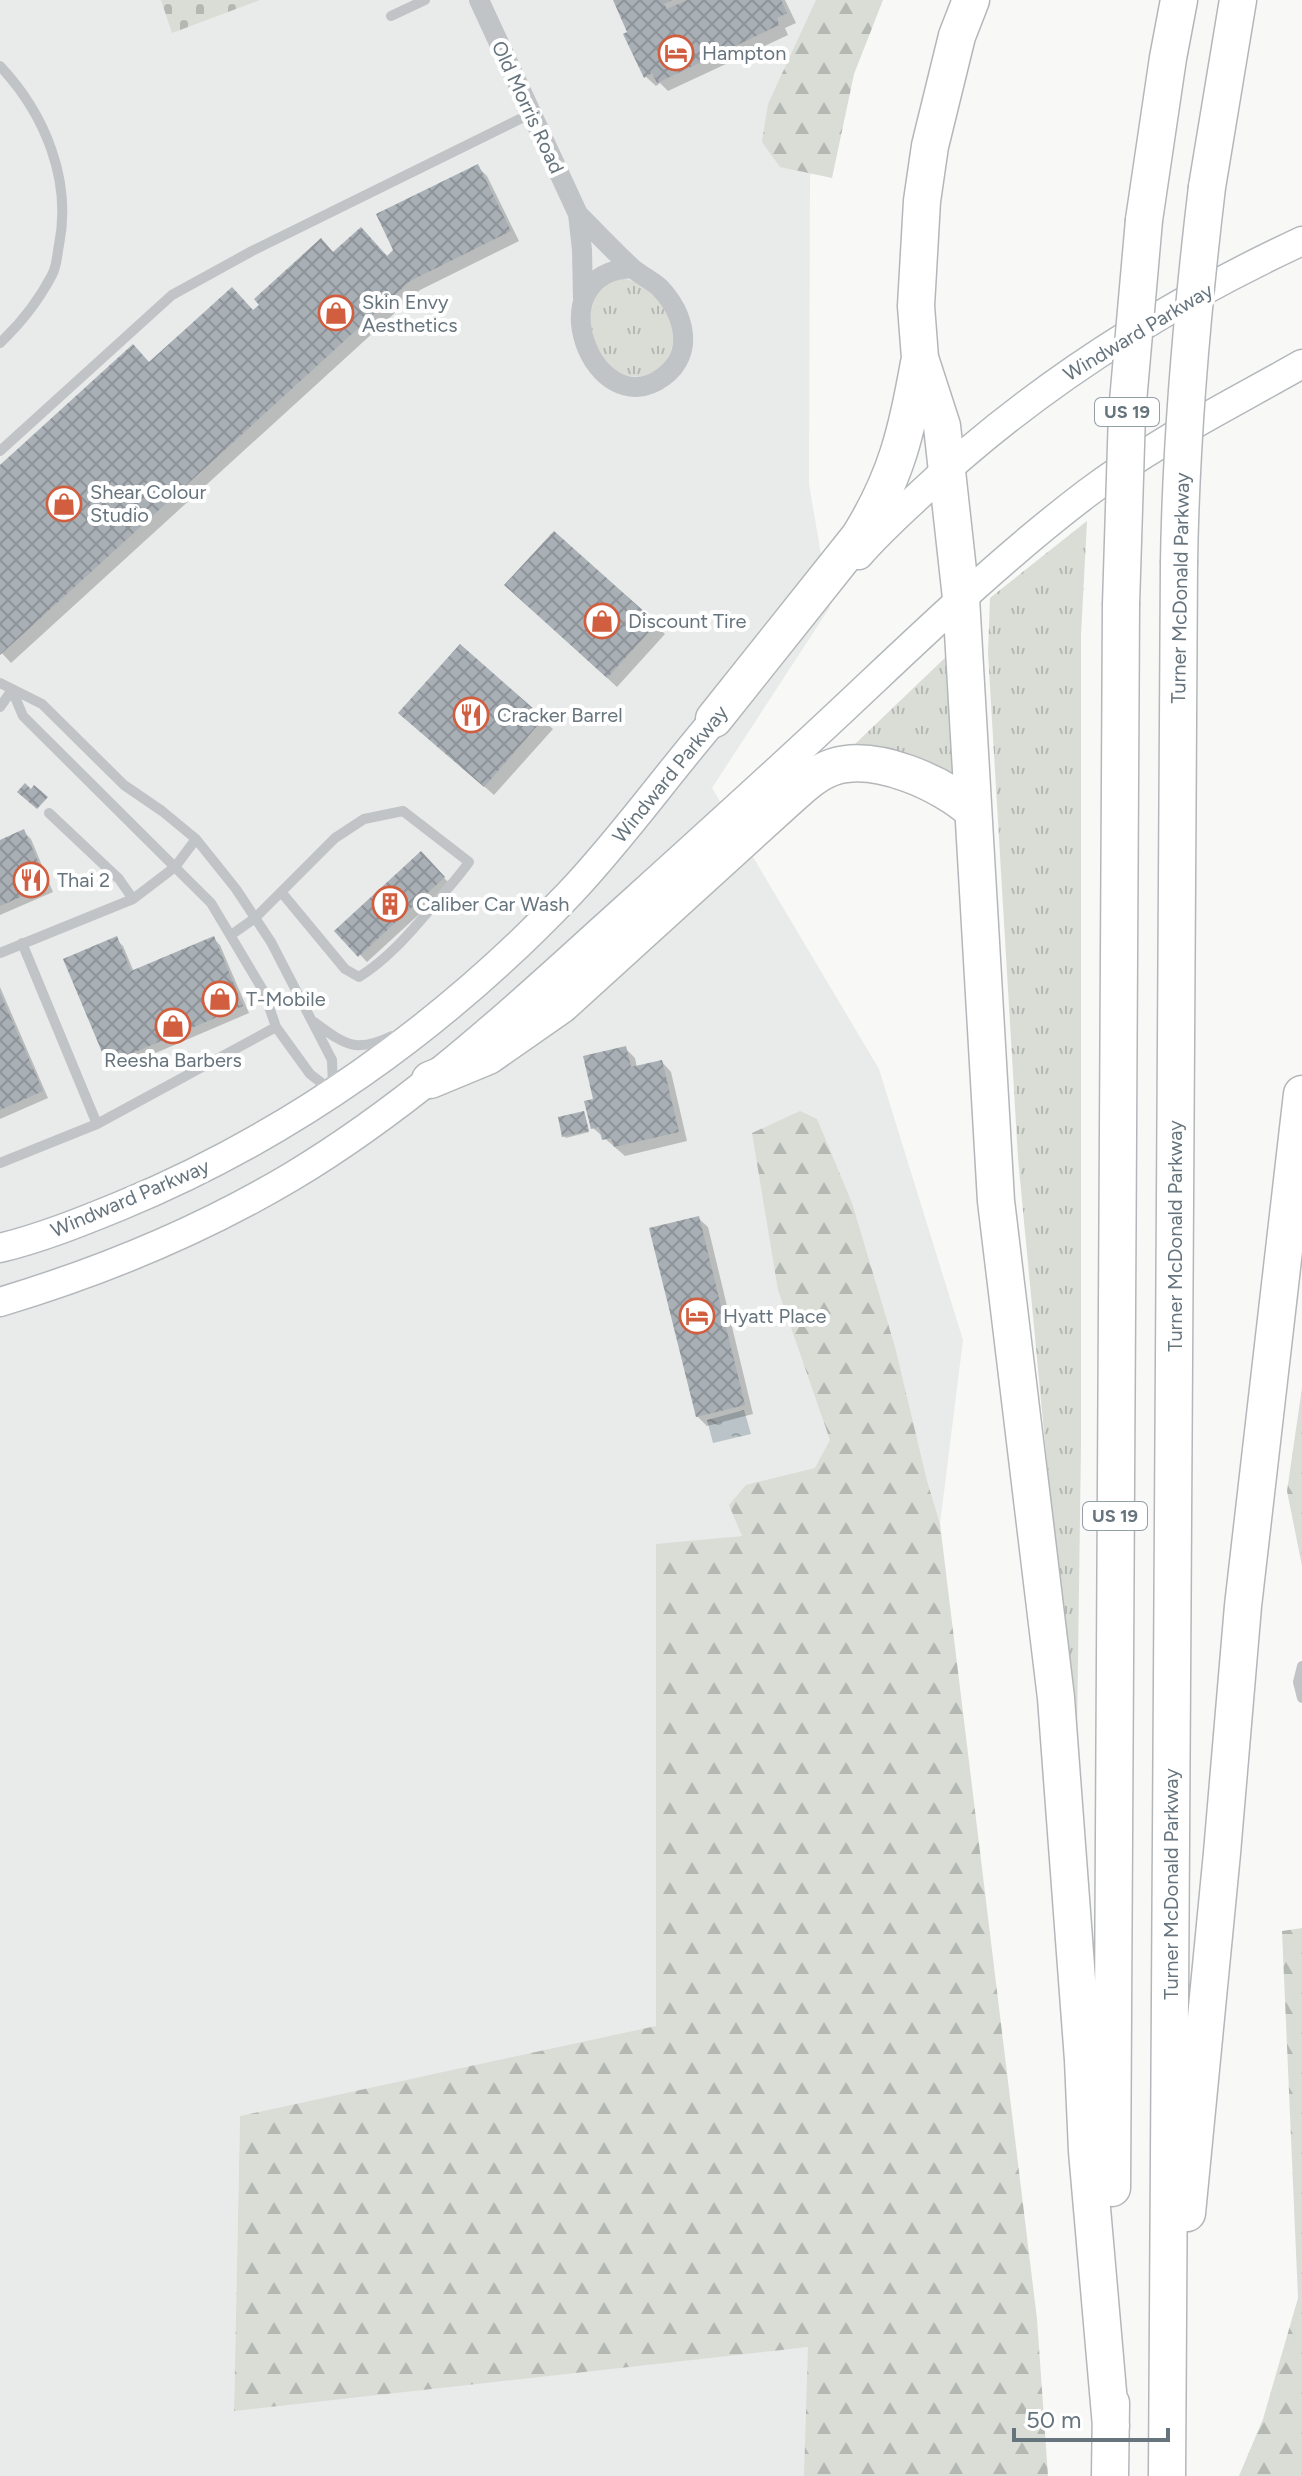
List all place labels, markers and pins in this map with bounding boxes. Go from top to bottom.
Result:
hotel icon: Hampton [657,34,695,72]
place label: Hampton [702,41,786,65]
place label: Skin Envy Aesthetics [362,290,458,337]
shop icon: Skin Envy Aesthetics [317,294,355,332]
place label: Shear Colour Studio [90,480,206,527]
shop icon: Shear Colour Studio [45,485,83,523]
shop icon: Discount Tire [583,602,621,640]
place label: Discount Tire [628,609,746,633]
restaurant icon: Cracker Barrel [452,696,490,734]
place label: Cracker Barrel [497,703,623,727]
restaurant icon: Thai 2 [12,861,50,899]
place label: Thai 2 [57,868,110,892]
building icon: Caliber Car Wash [371,885,409,923]
place label: Caliber Car Wash [416,892,569,916]
shop icon: T-Mobile [201,980,239,1018]
place label: T-Mobile [246,987,326,1011]
shop icon: Reesha Barbers [154,1007,192,1045]
place label: Reesha Barbers [104,1048,242,1072]
hotel icon: Hyatt Place [678,1297,716,1335]
place label: Hyatt Place [723,1304,827,1328]

